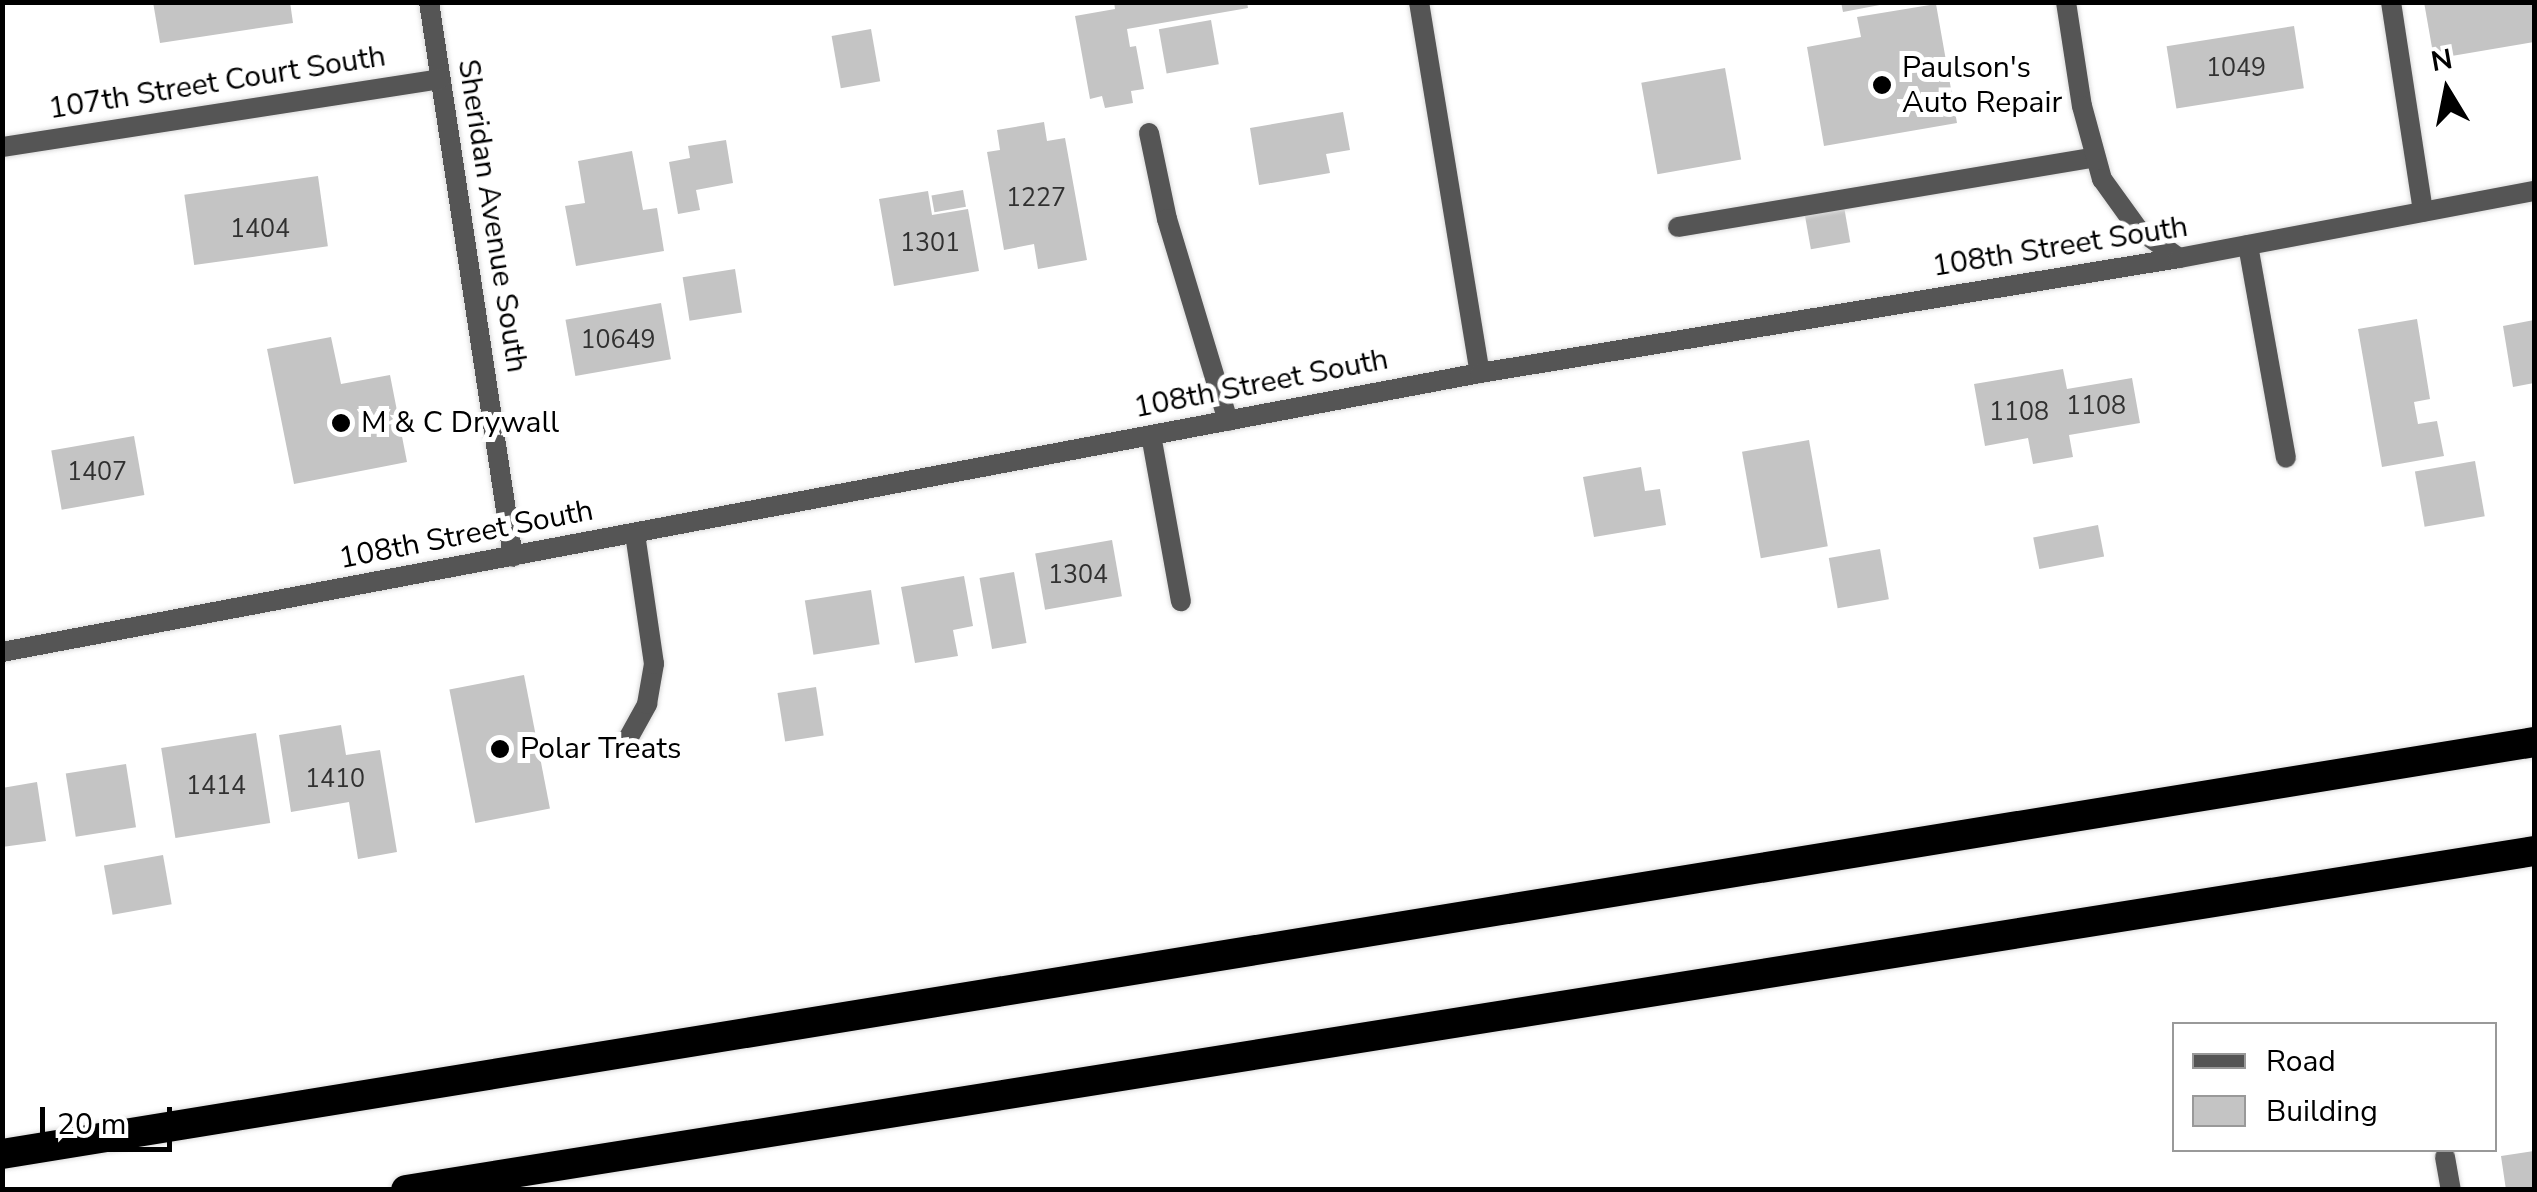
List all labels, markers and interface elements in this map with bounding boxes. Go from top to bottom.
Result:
street label: 107th Street Court South [46,39,388,127]
north arrow [2397,40,2497,140]
text: N [2428,40,2455,81]
place label: Paulson's Auto Repair [1902,50,2062,120]
house number: 1049 [2206,53,2266,83]
street label: Sheridan Avenue South [449,57,535,375]
marker: Paulson's Auto Repair [1871,74,1893,96]
house number: 1227 [1006,183,1066,213]
street label: 108th Street South [1930,209,2190,285]
house number: 1404 [230,214,290,244]
house number: 1301 [900,228,960,258]
house number: 10649 [581,325,655,355]
street label: 108th Street South [1131,342,1391,426]
house number: 1108 [2066,391,2126,421]
house number: 1108 [1989,397,2049,427]
place label: M & C Drywall [361,405,559,441]
marker: M & C Drywall [330,412,352,434]
house number: 1407 [67,457,127,487]
street label: 108th Street South [336,493,596,577]
house number: 1304 [1048,560,1108,590]
place label: Polar Treats [520,731,681,767]
marker: Polar Treats [489,738,511,760]
house number: 1410 [305,764,365,794]
house number: 1414 [186,771,246,801]
legend [2172,1022,2497,1152]
text: Road [2266,1041,2336,1082]
scale bar [45,1087,178,1149]
text: Building [2266,1091,2378,1132]
text: 20 m [57,1104,126,1145]

